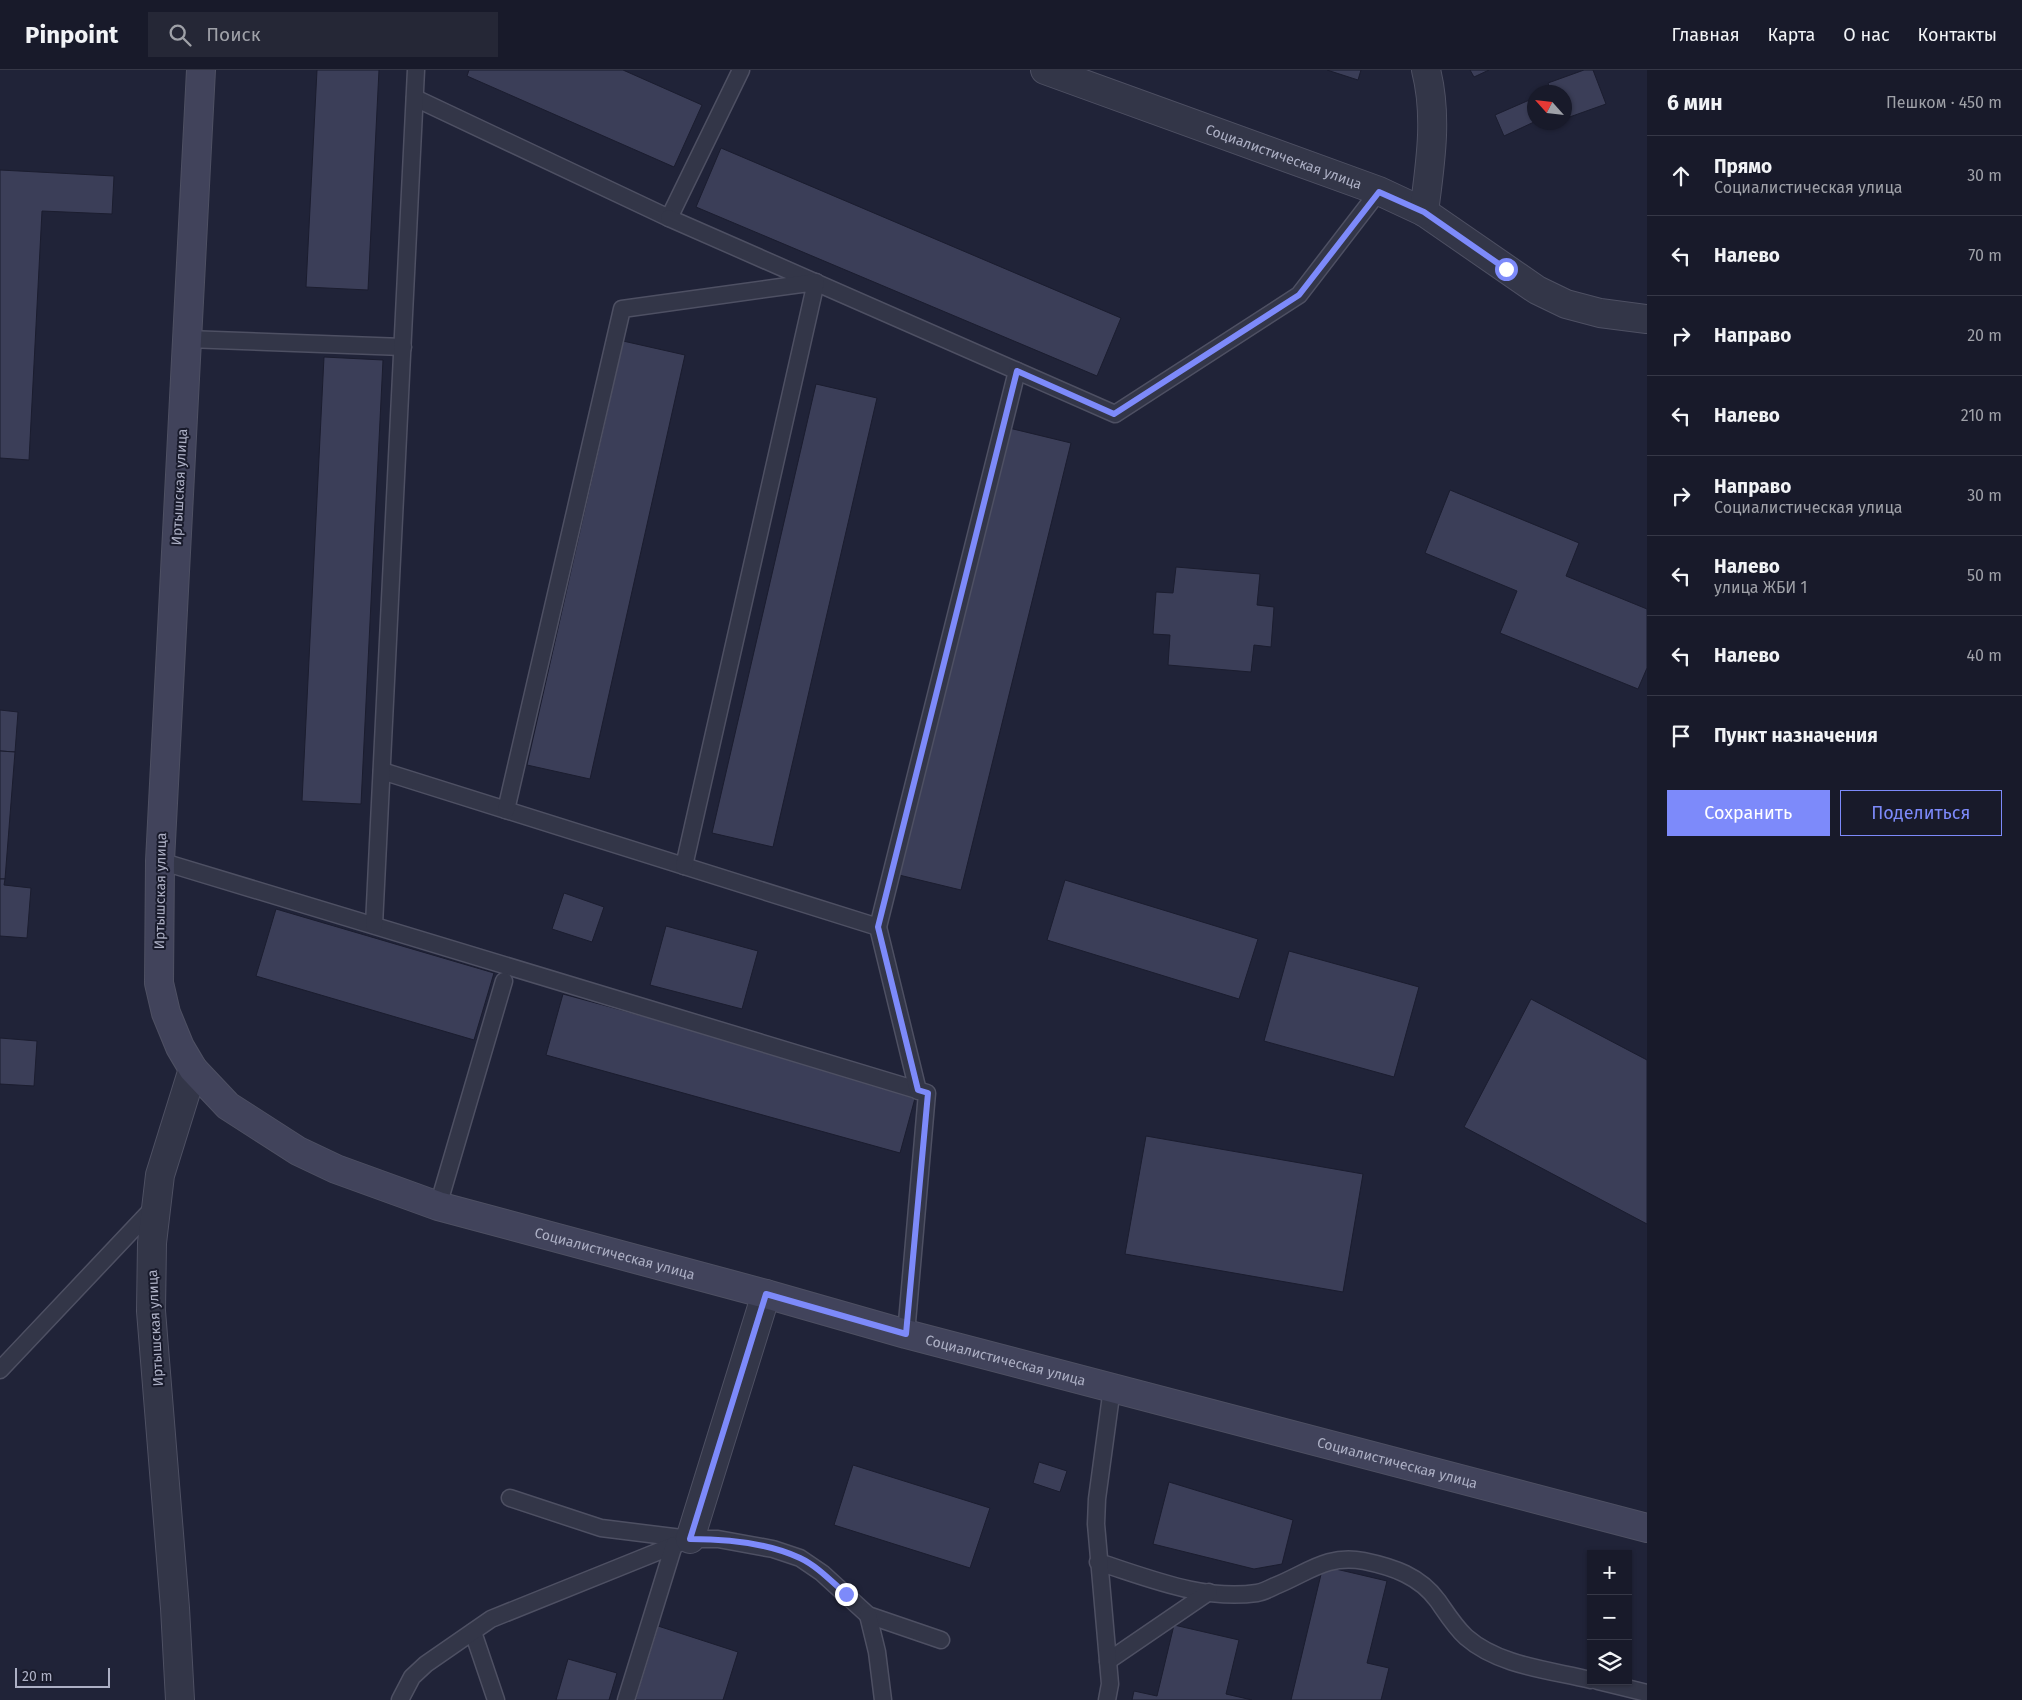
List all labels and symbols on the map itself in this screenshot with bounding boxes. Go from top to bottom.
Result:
north arrow [1527,85,1572,130]
street label: Социалистическая улица [1203,121,1364,193]
route start [1495,258,1518,281]
street label: Иртышская улица [168,428,191,546]
street label: Иртышская улица [151,832,170,950]
street label: Социалистическая улица [533,1224,697,1284]
street label: Иртышская улица [144,1269,167,1387]
street label: Социалистическая улица [923,1331,1087,1390]
street label: Социалистическая улица [1315,1434,1479,1492]
route end [835,1583,858,1606]
scale bar [15,1665,110,1688]

